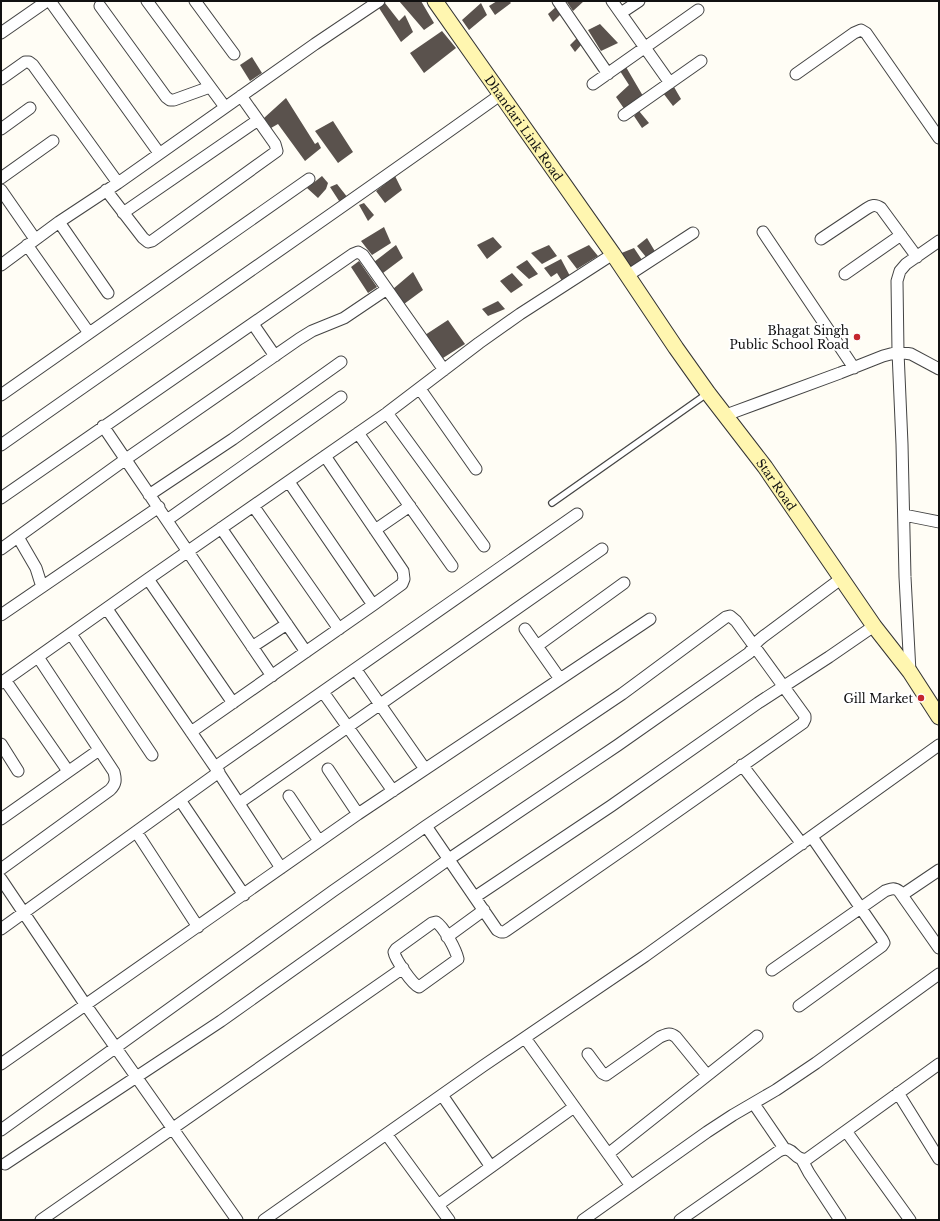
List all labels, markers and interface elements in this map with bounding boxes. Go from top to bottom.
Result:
street label: Dhandari Link Road [482,72,566,183]
place label: Bhagat Singh Public School Road [730,323,849,352]
marker: Bhagat Singh Public School Road [852,332,862,342]
street label: Star Road [754,455,800,513]
place label: Gill Market [843,691,913,706]
marker: Gill Market [916,693,926,703]

